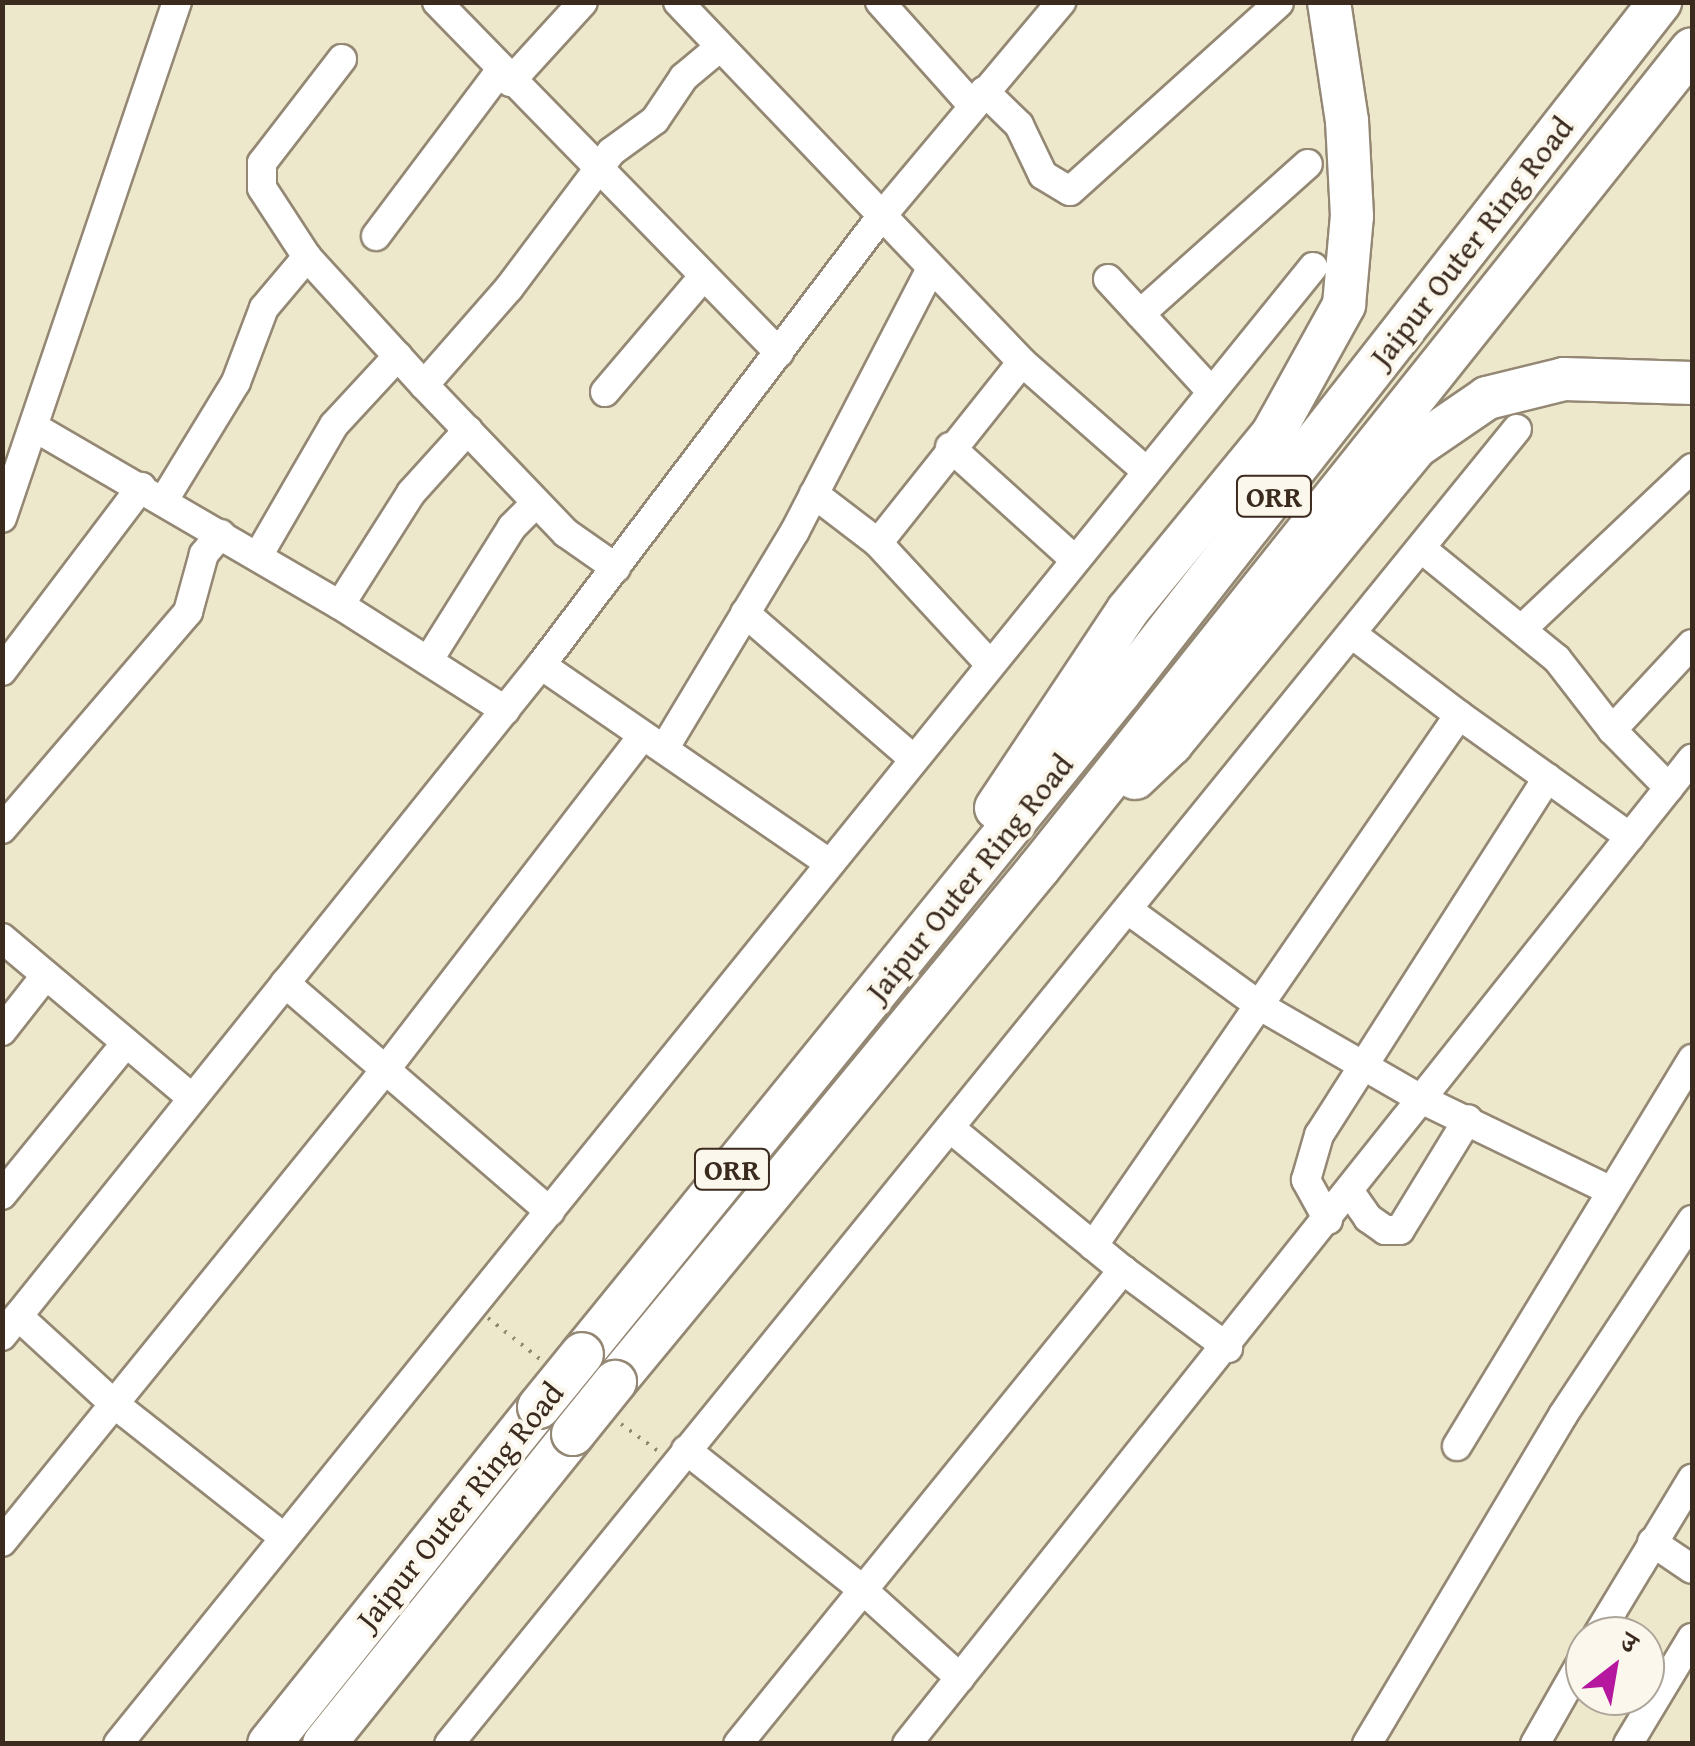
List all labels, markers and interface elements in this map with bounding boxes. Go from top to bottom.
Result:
street label: Jaipur Outer Ring Road [1362,109,1582,375]
road number: ORR [1234,471,1314,521]
street label: Jaipur Outer Ring Road [858,746,1082,1010]
road number: ORR [692,1144,772,1194]
street label: Jaipur Outer Ring Road [348,1374,572,1638]
north arrow [1565,1616,1665,1716]
text: उ [1613,1620,1646,1663]

